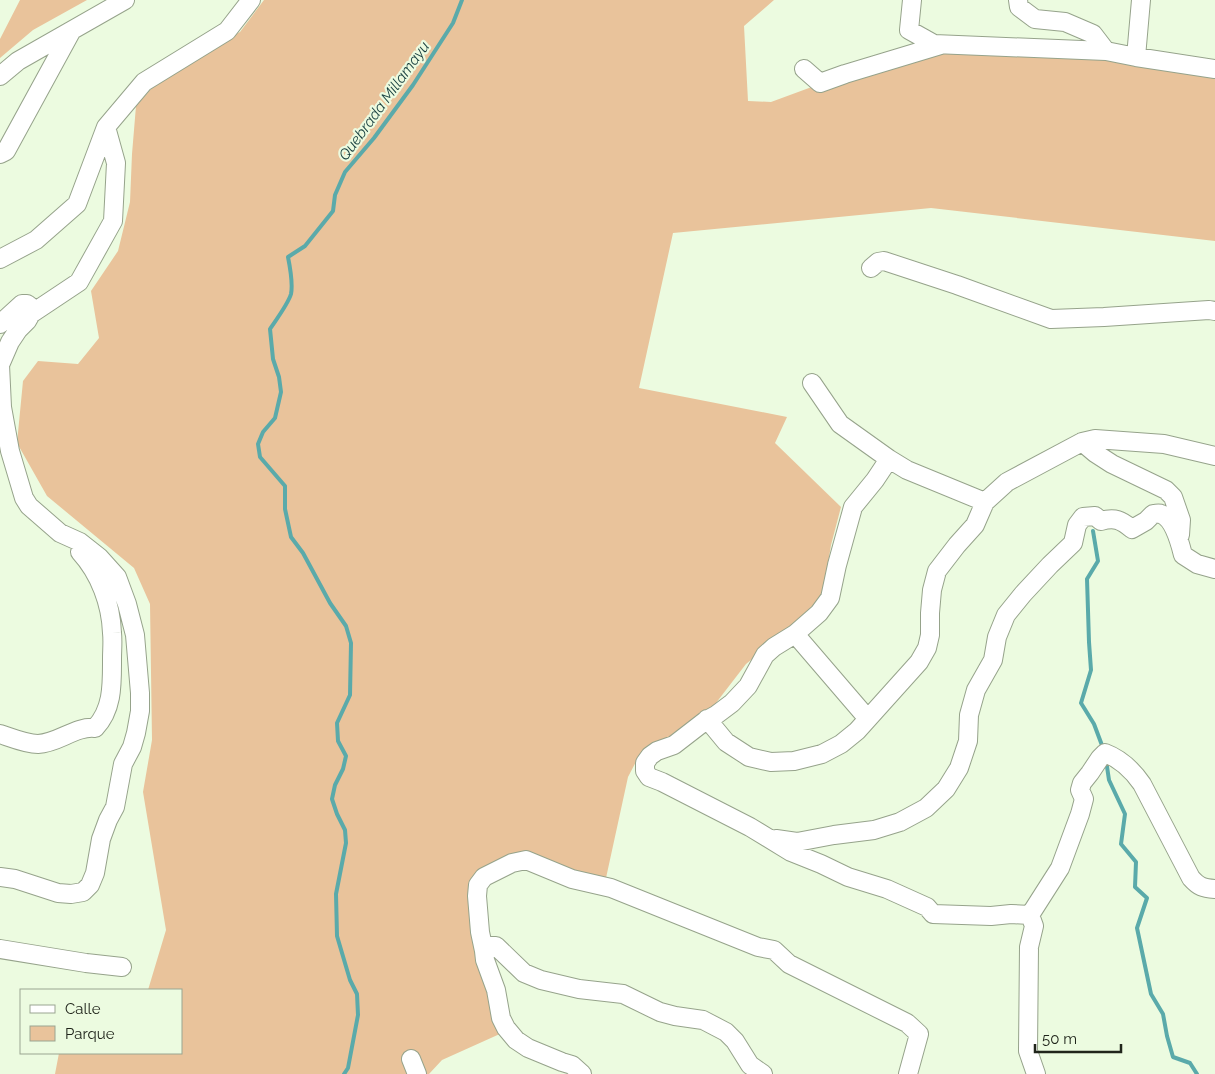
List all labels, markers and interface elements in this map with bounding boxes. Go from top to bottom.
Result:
water label: Quebrada Millamayu [335,38,433,164]
legend [20,989,182,1054]
text: Calle [65,1000,101,1018]
scale bar [1035,1022,1121,1054]
text: Parque [65,1025,115,1043]
text: 50 m [1042,1030,1077,1048]

